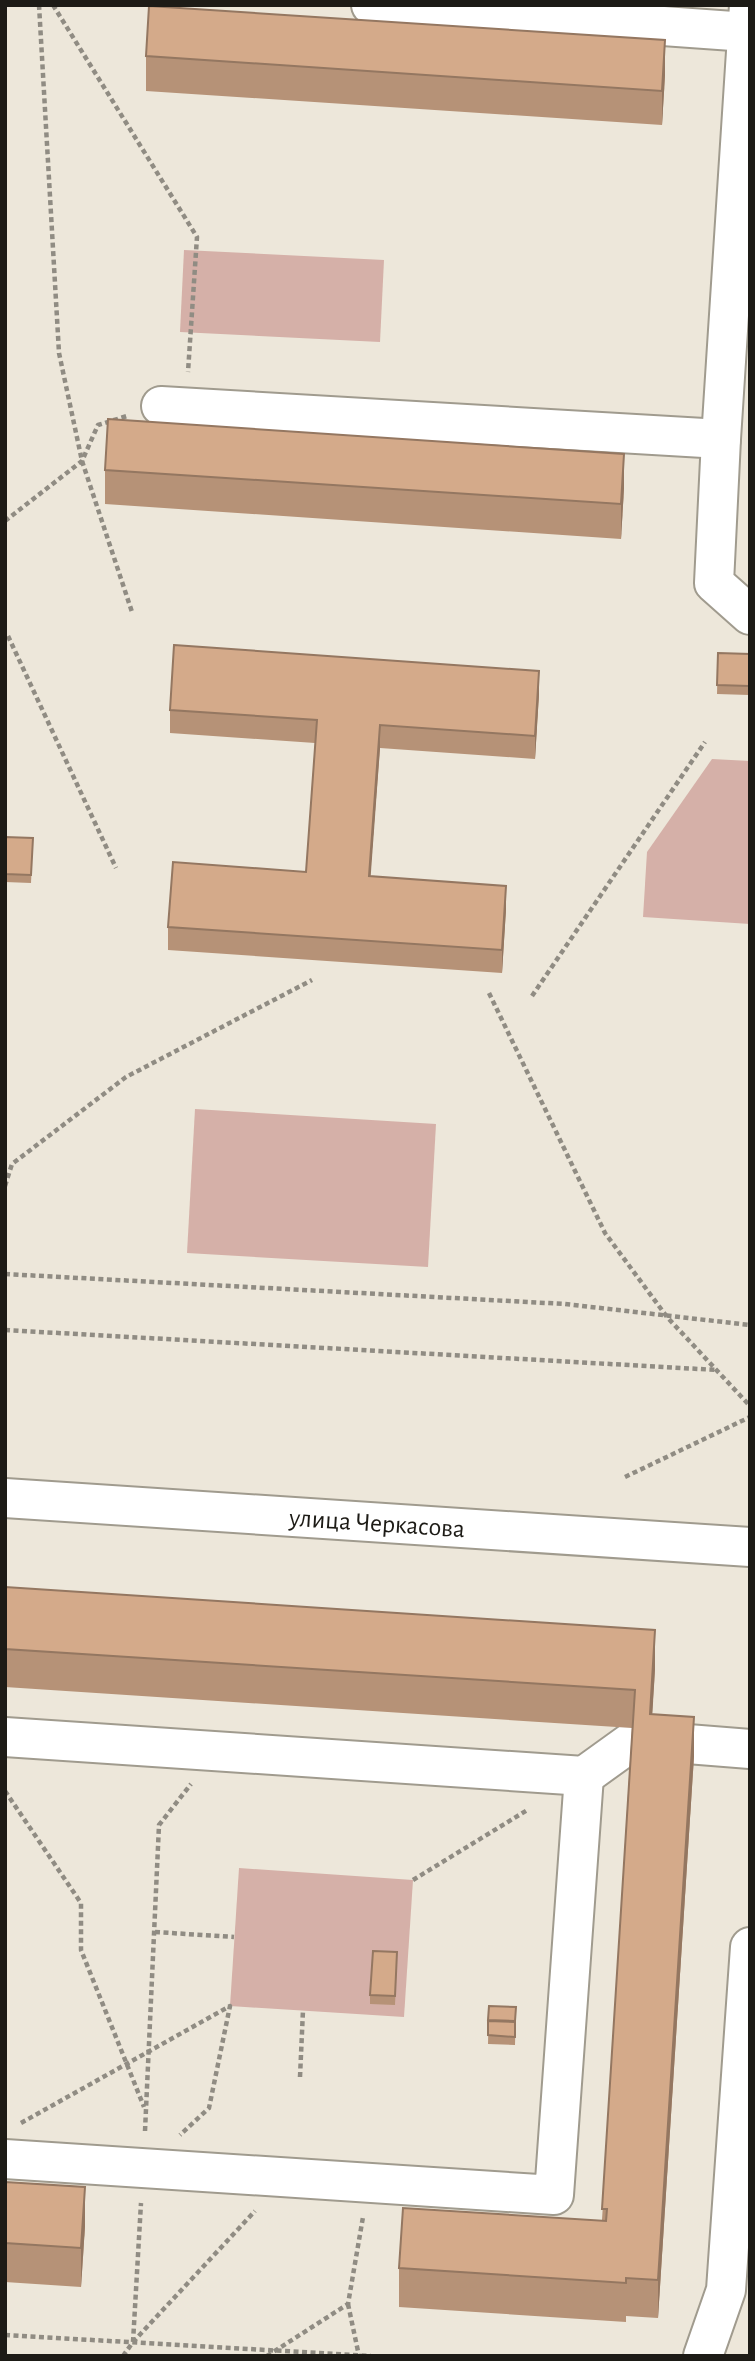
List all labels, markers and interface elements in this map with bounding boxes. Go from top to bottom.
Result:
street label: улица Черкасова [287,1505,466,1542]

